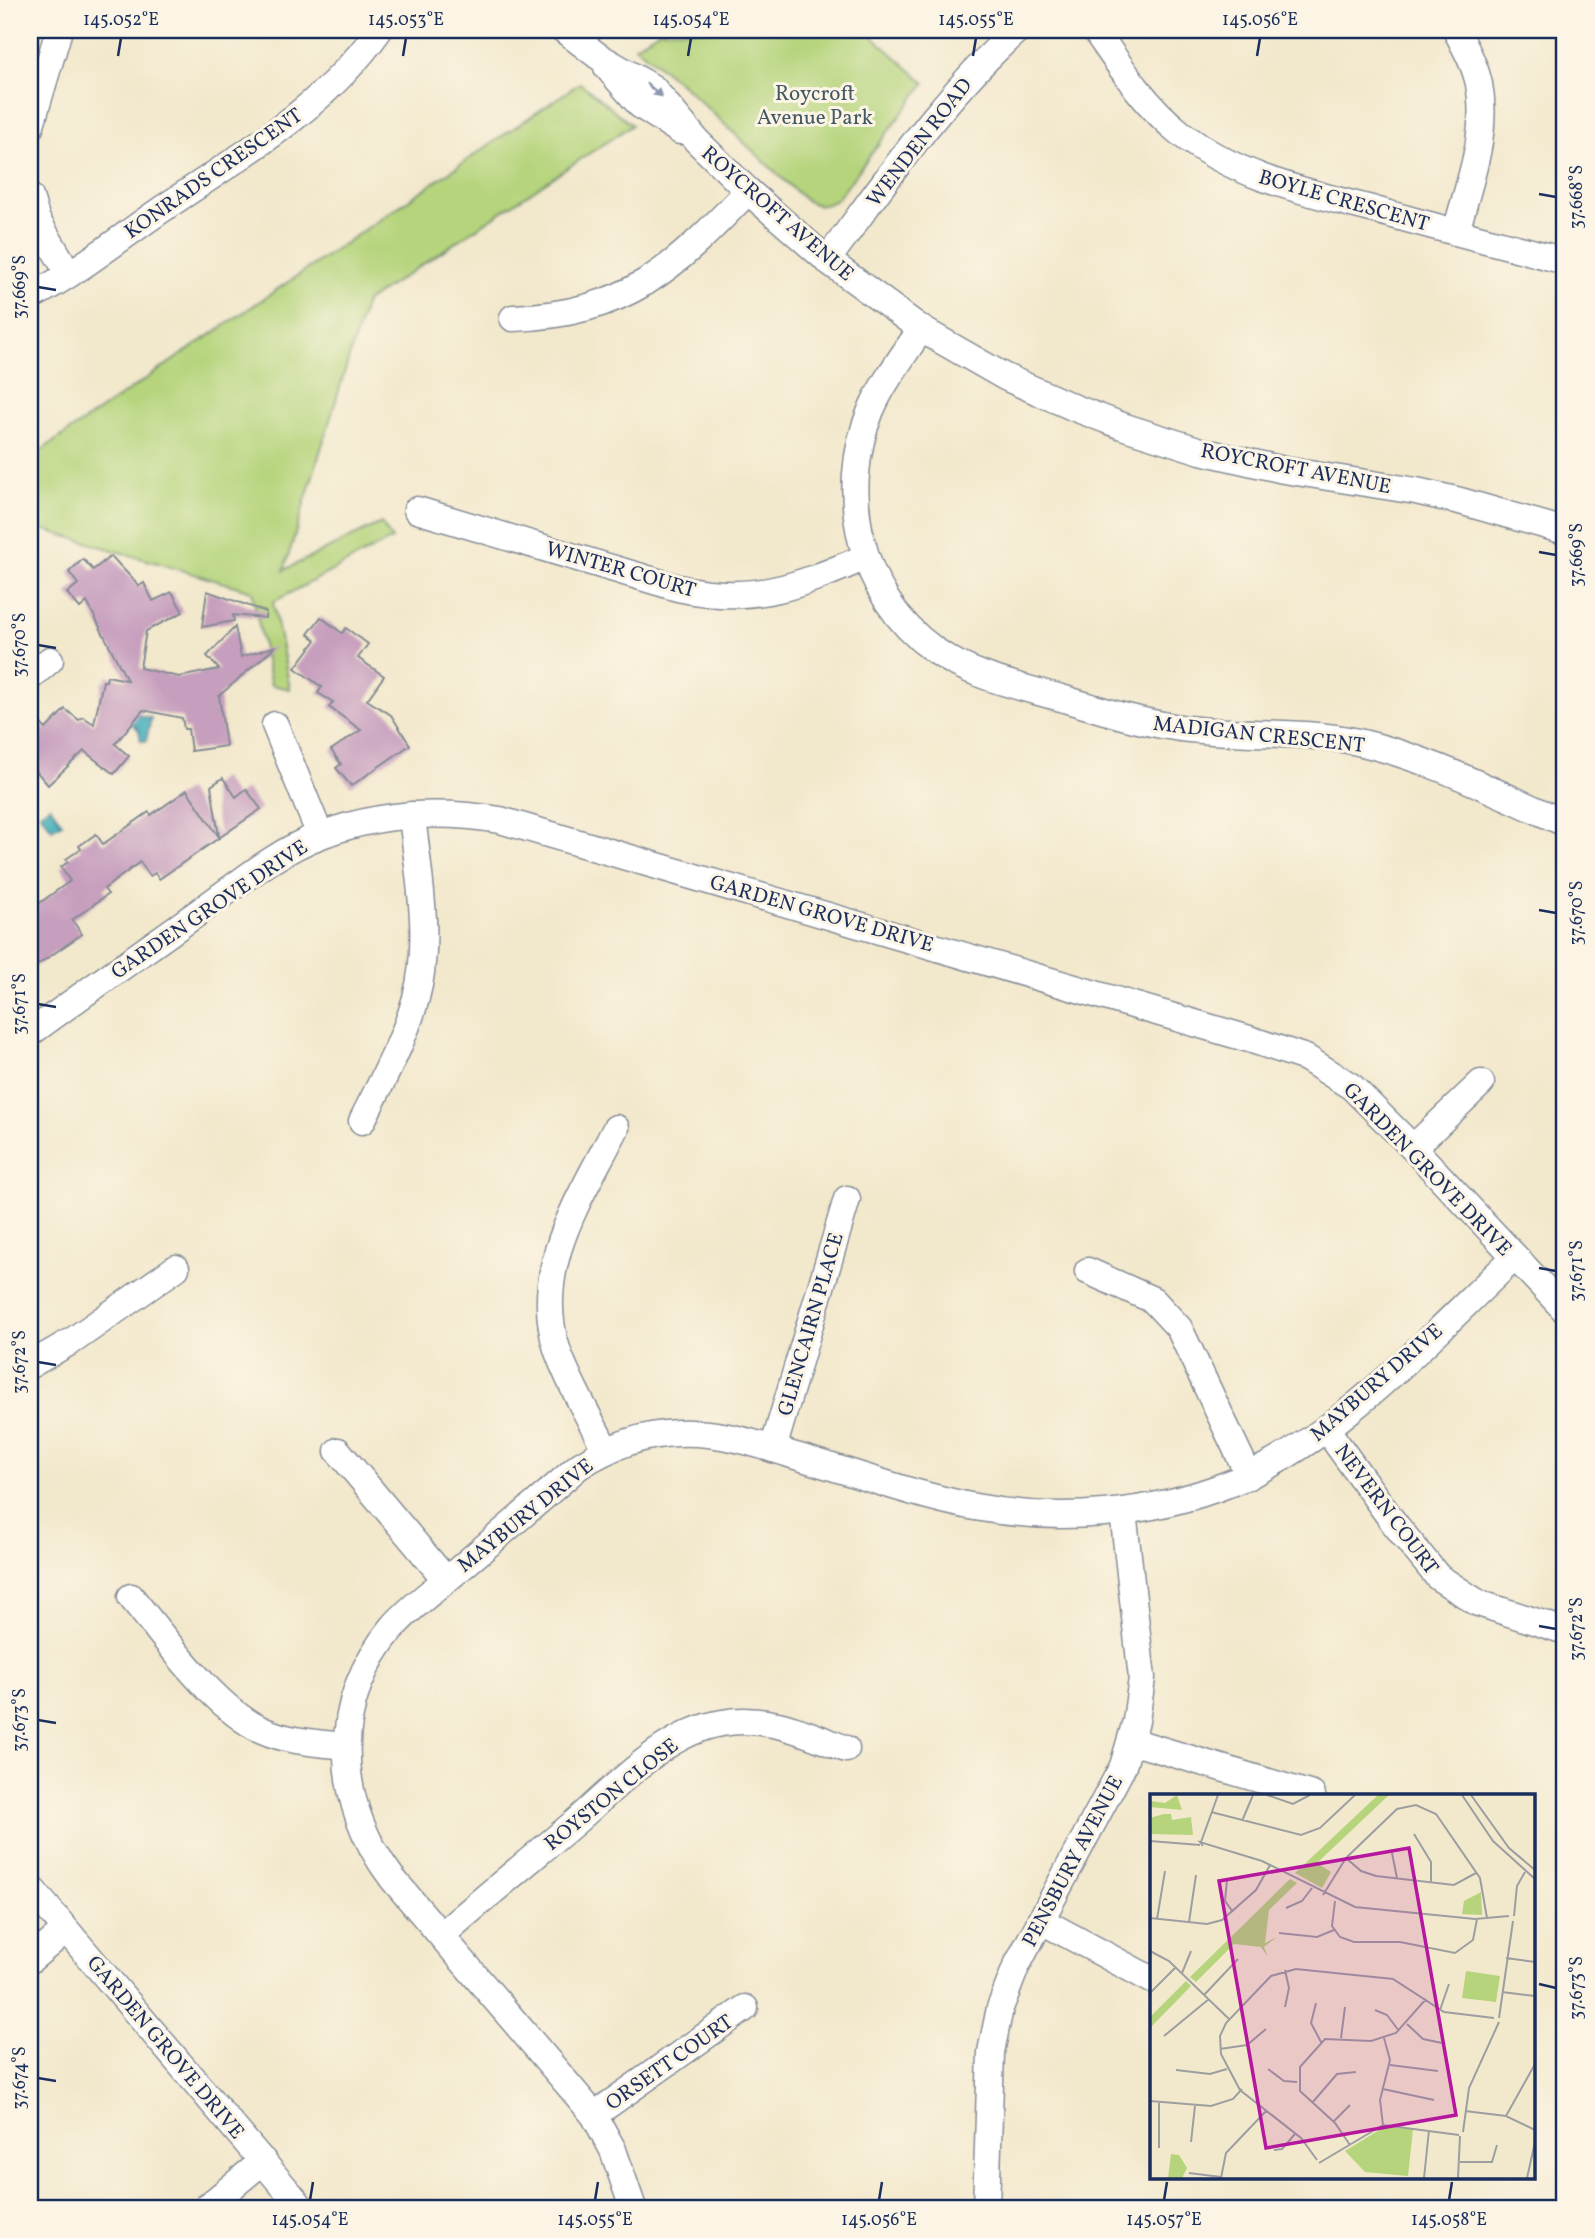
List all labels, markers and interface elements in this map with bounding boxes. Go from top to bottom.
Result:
text: 145.052°E [83,8,159,33]
text: 145.053°E [368,8,444,33]
text: 145.054°E [652,8,730,33]
text: 145.055°E [938,8,1014,33]
text: 145.056°E [1222,8,1298,33]
street label: WENDEN ROAD [861,72,980,213]
park label: Roycroft Avenue Park [757,80,873,133]
one-way arrow [645,82,663,98]
street label: KONRADS CRESCENT [119,102,309,247]
street label: ROYCROFT AVENUE [694,140,860,289]
street label: BOYLE CRESCENT [1255,163,1432,240]
text: 37.668°S [1565,165,1590,229]
text: 37.669°S [8,255,33,319]
street label: ROYCROFT AVENUE [1198,437,1393,502]
text: 37.669°S [1565,523,1590,587]
street label: WINTER COURT [542,535,699,606]
text: 37.670°S [8,613,33,677]
street label: MADIGAN CRESCENT [1151,710,1366,761]
street label: GARDEN GROVE DRIVE [106,833,314,987]
street label: GARDEN GROVE DRIVE [706,869,937,960]
text: 37.670°S [1565,881,1590,945]
text: 37.671°S [8,973,33,1035]
street label: GARDEN GROVE DRIVE [1336,1077,1518,1263]
street label: GLENCAIRN PLACE [771,1229,852,1420]
text: 37.671°S [1565,1240,1590,1302]
street label: MAYBURY DRIVE [1304,1317,1450,1449]
text: 37.672°S [8,1330,33,1394]
street label: NEVERN COURT [1327,1438,1445,1581]
street label: MAYBURY DRIVE [452,1452,600,1580]
text: 37.672°S [1565,1597,1590,1661]
text: 37.673°S [8,1688,33,1752]
street label: ROYSTON CLOSE [539,1732,685,1858]
street label: PENSBURY AVENUE [1016,1771,1131,1953]
inset map [1150,1794,1536,2178]
street label: GARDEN GROVE DRIVE [79,1950,250,2146]
text: 37.673°S [1565,1956,1590,2020]
street label: ORSETT COURT [600,2008,739,2118]
text: 37.674°S [8,2046,33,2110]
text: 145.054°E [271,2208,349,2233]
text: 145.055°E [557,2208,633,2233]
text: 145.056°E [841,2208,917,2233]
text: 145.057°E [1126,2208,1202,2233]
text: 145.058°E [1411,2208,1487,2233]

